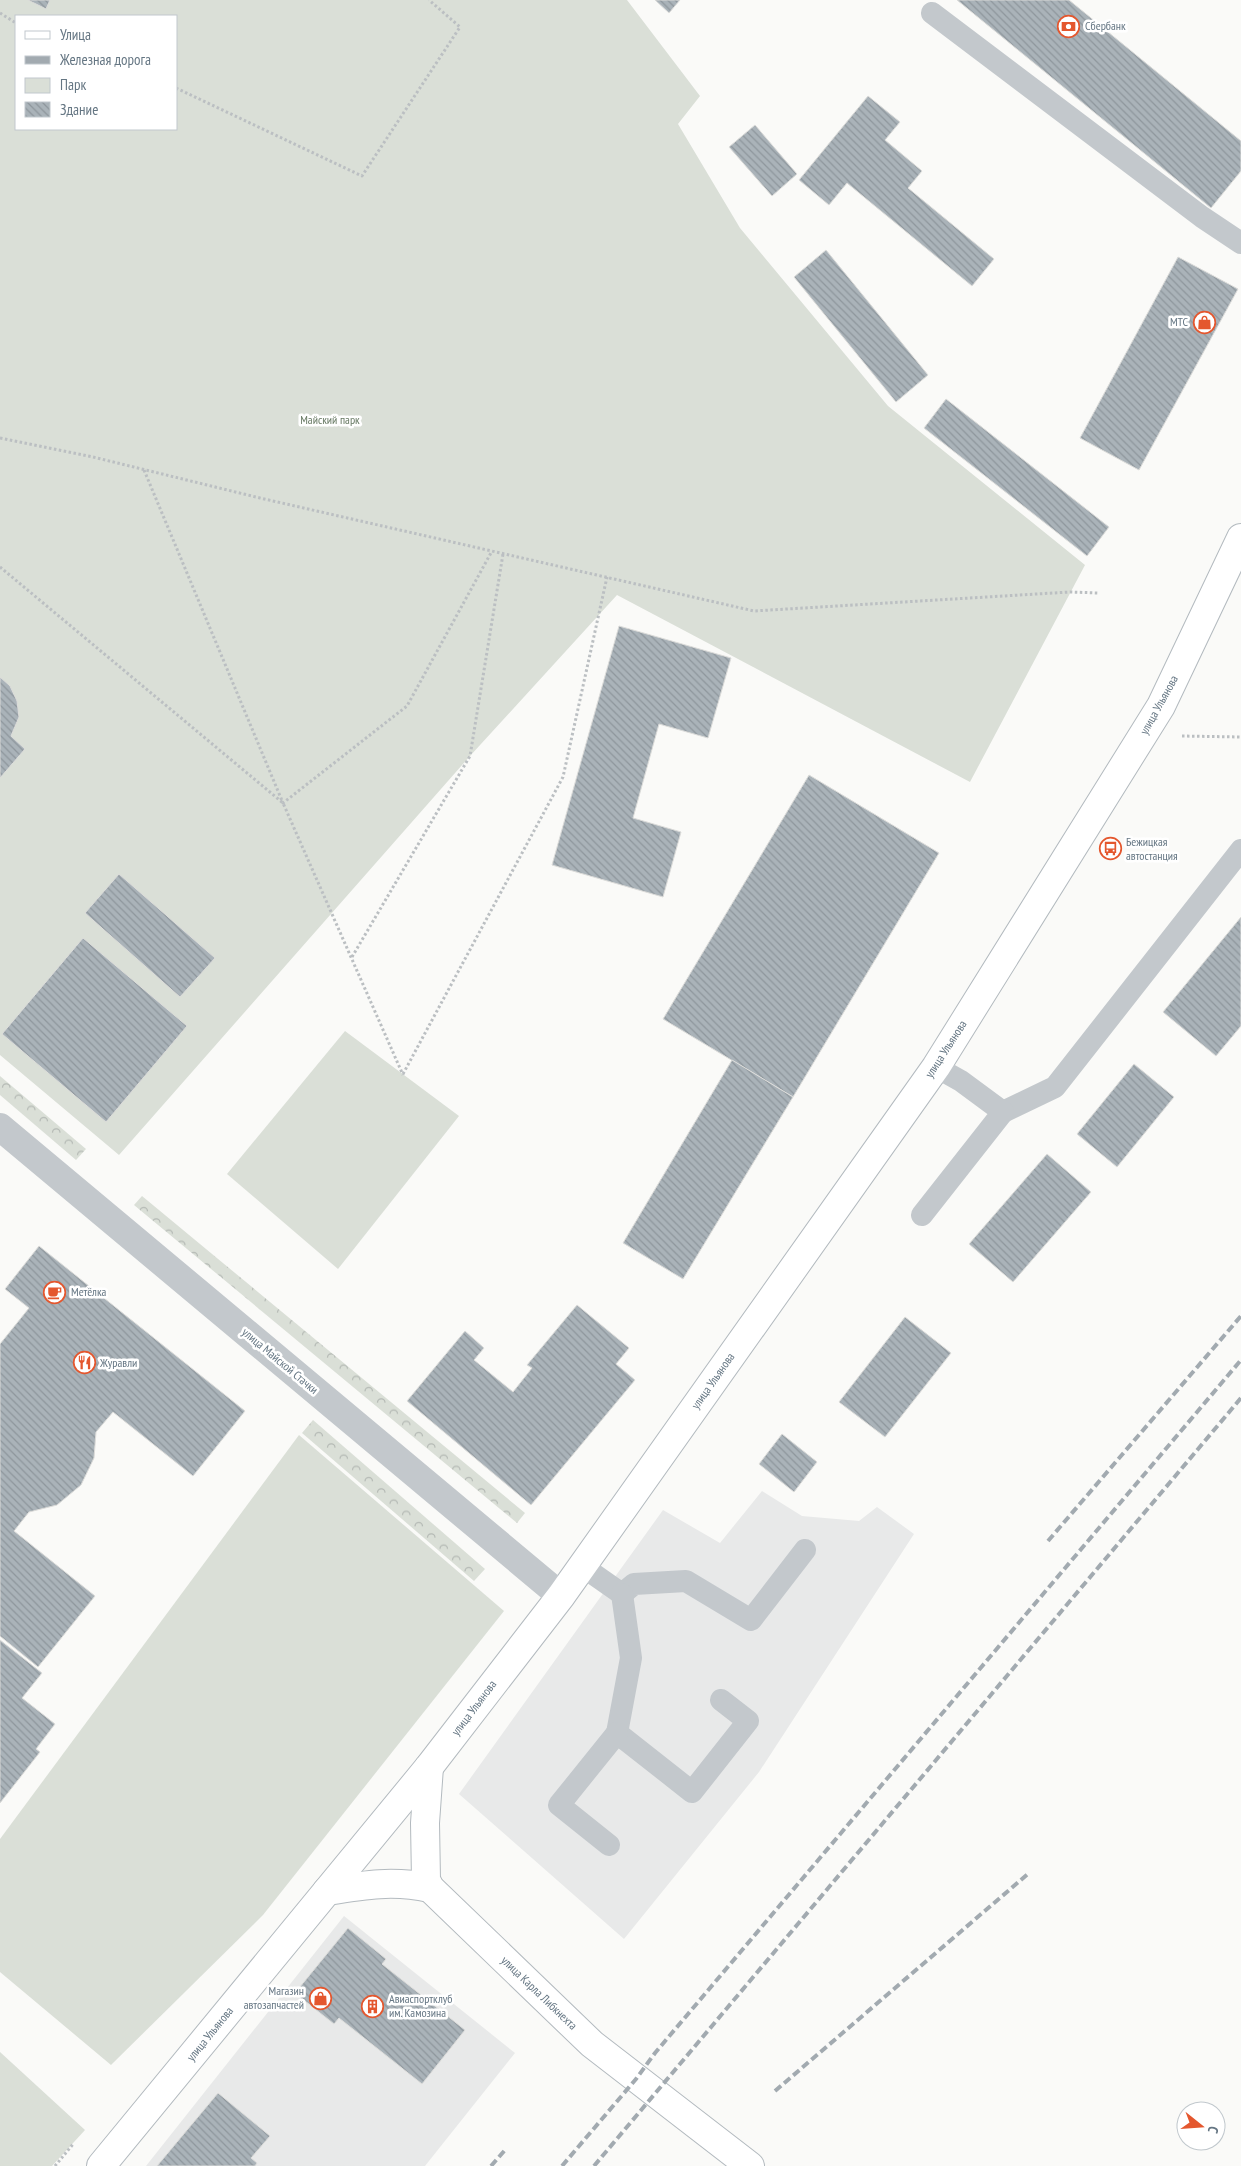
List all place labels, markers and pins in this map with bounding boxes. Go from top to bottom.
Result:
bank icon: Сбербанк [1057,14,1081,38]
place label: Сбербанк [1085,18,1126,33]
shop icon: МТС [1192,310,1216,334]
place label: МТС [1170,314,1189,329]
place label: Бежицкая автостанция [1126,834,1178,863]
bus stop icon: Бежицкая автостанция [1098,837,1122,861]
cafe icon: Метёлка [43,1280,67,1304]
place label: Метёлка [71,1284,107,1299]
restaurant icon: Журавли [72,1351,96,1375]
place label: Журавли [99,1355,137,1370]
place label: Магазин автозапчастей [244,1983,304,2012]
shop icon: Магазин автозапчастей [308,1986,332,2010]
place label: Авиаспортклуб им. Камозина [389,1991,453,2020]
building icon: Авиаспортклуб им. Камозина [361,1994,385,2018]

